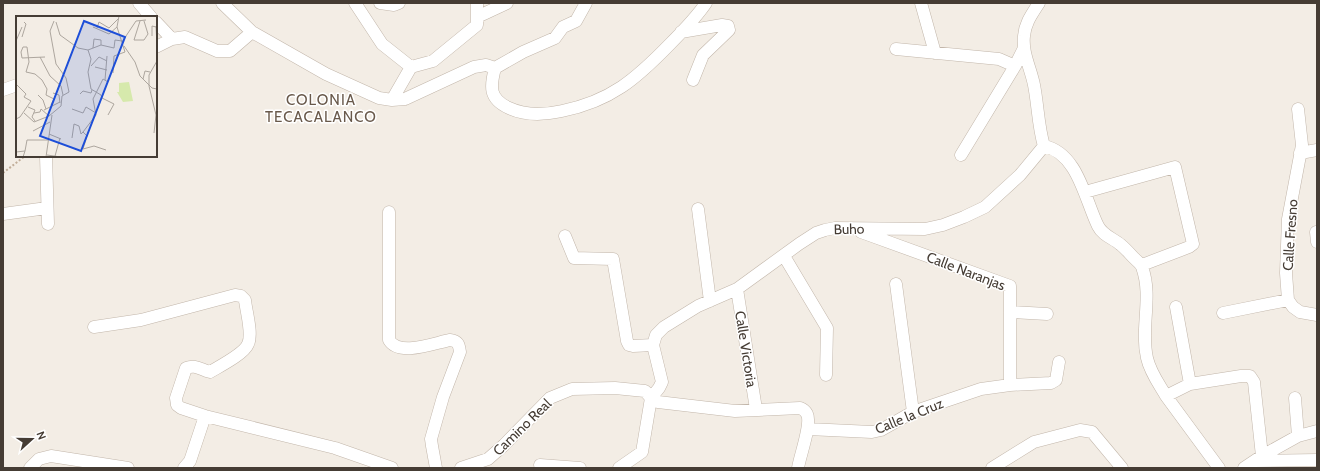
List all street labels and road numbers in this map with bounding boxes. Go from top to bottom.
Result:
street label: Calle Fresno [1279,198,1301,271]
street label: Buho [833,220,865,238]
street label: Calle Naranjas [924,248,1008,294]
street label: Calle Victoria [731,309,761,389]
street label: Camino Real [489,394,556,459]
street label: Calle la Cruz [872,394,946,438]

